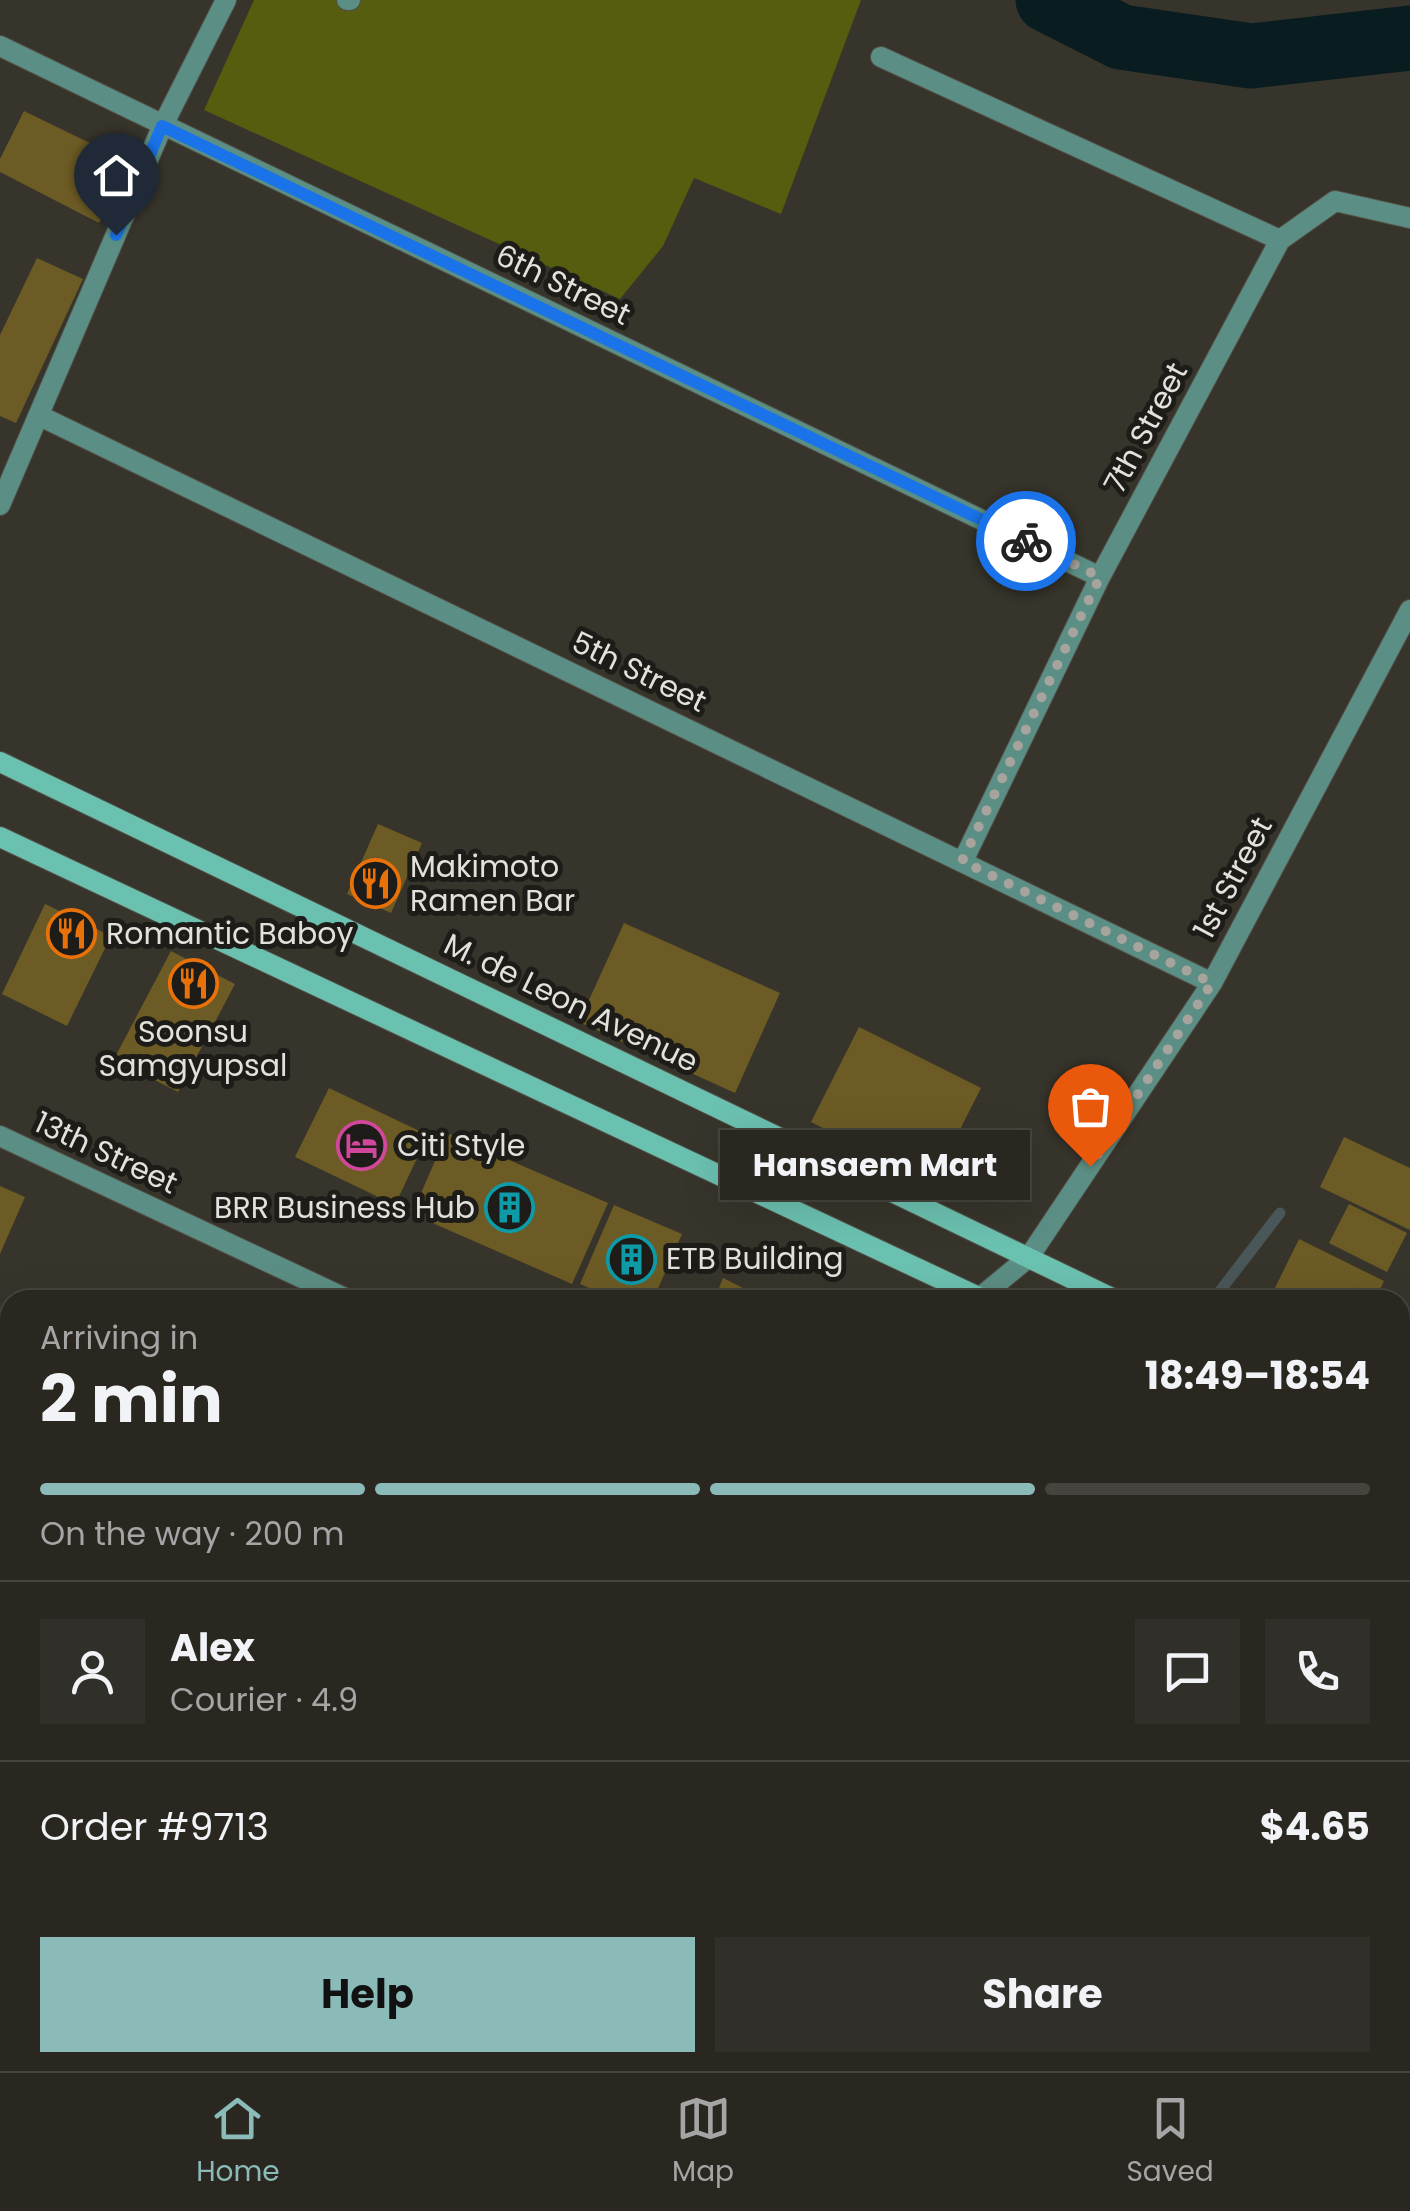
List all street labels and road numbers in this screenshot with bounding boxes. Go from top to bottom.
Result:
street label: 6th Street [489,233,638,336]
street label: 7th Street [1093,355,1198,501]
street label: 5th Street [565,620,714,723]
street label: 1st Street [1183,809,1283,946]
street label: M. de Leon Avenue [437,922,705,1083]
street label: 13th Street [28,1101,185,1204]

